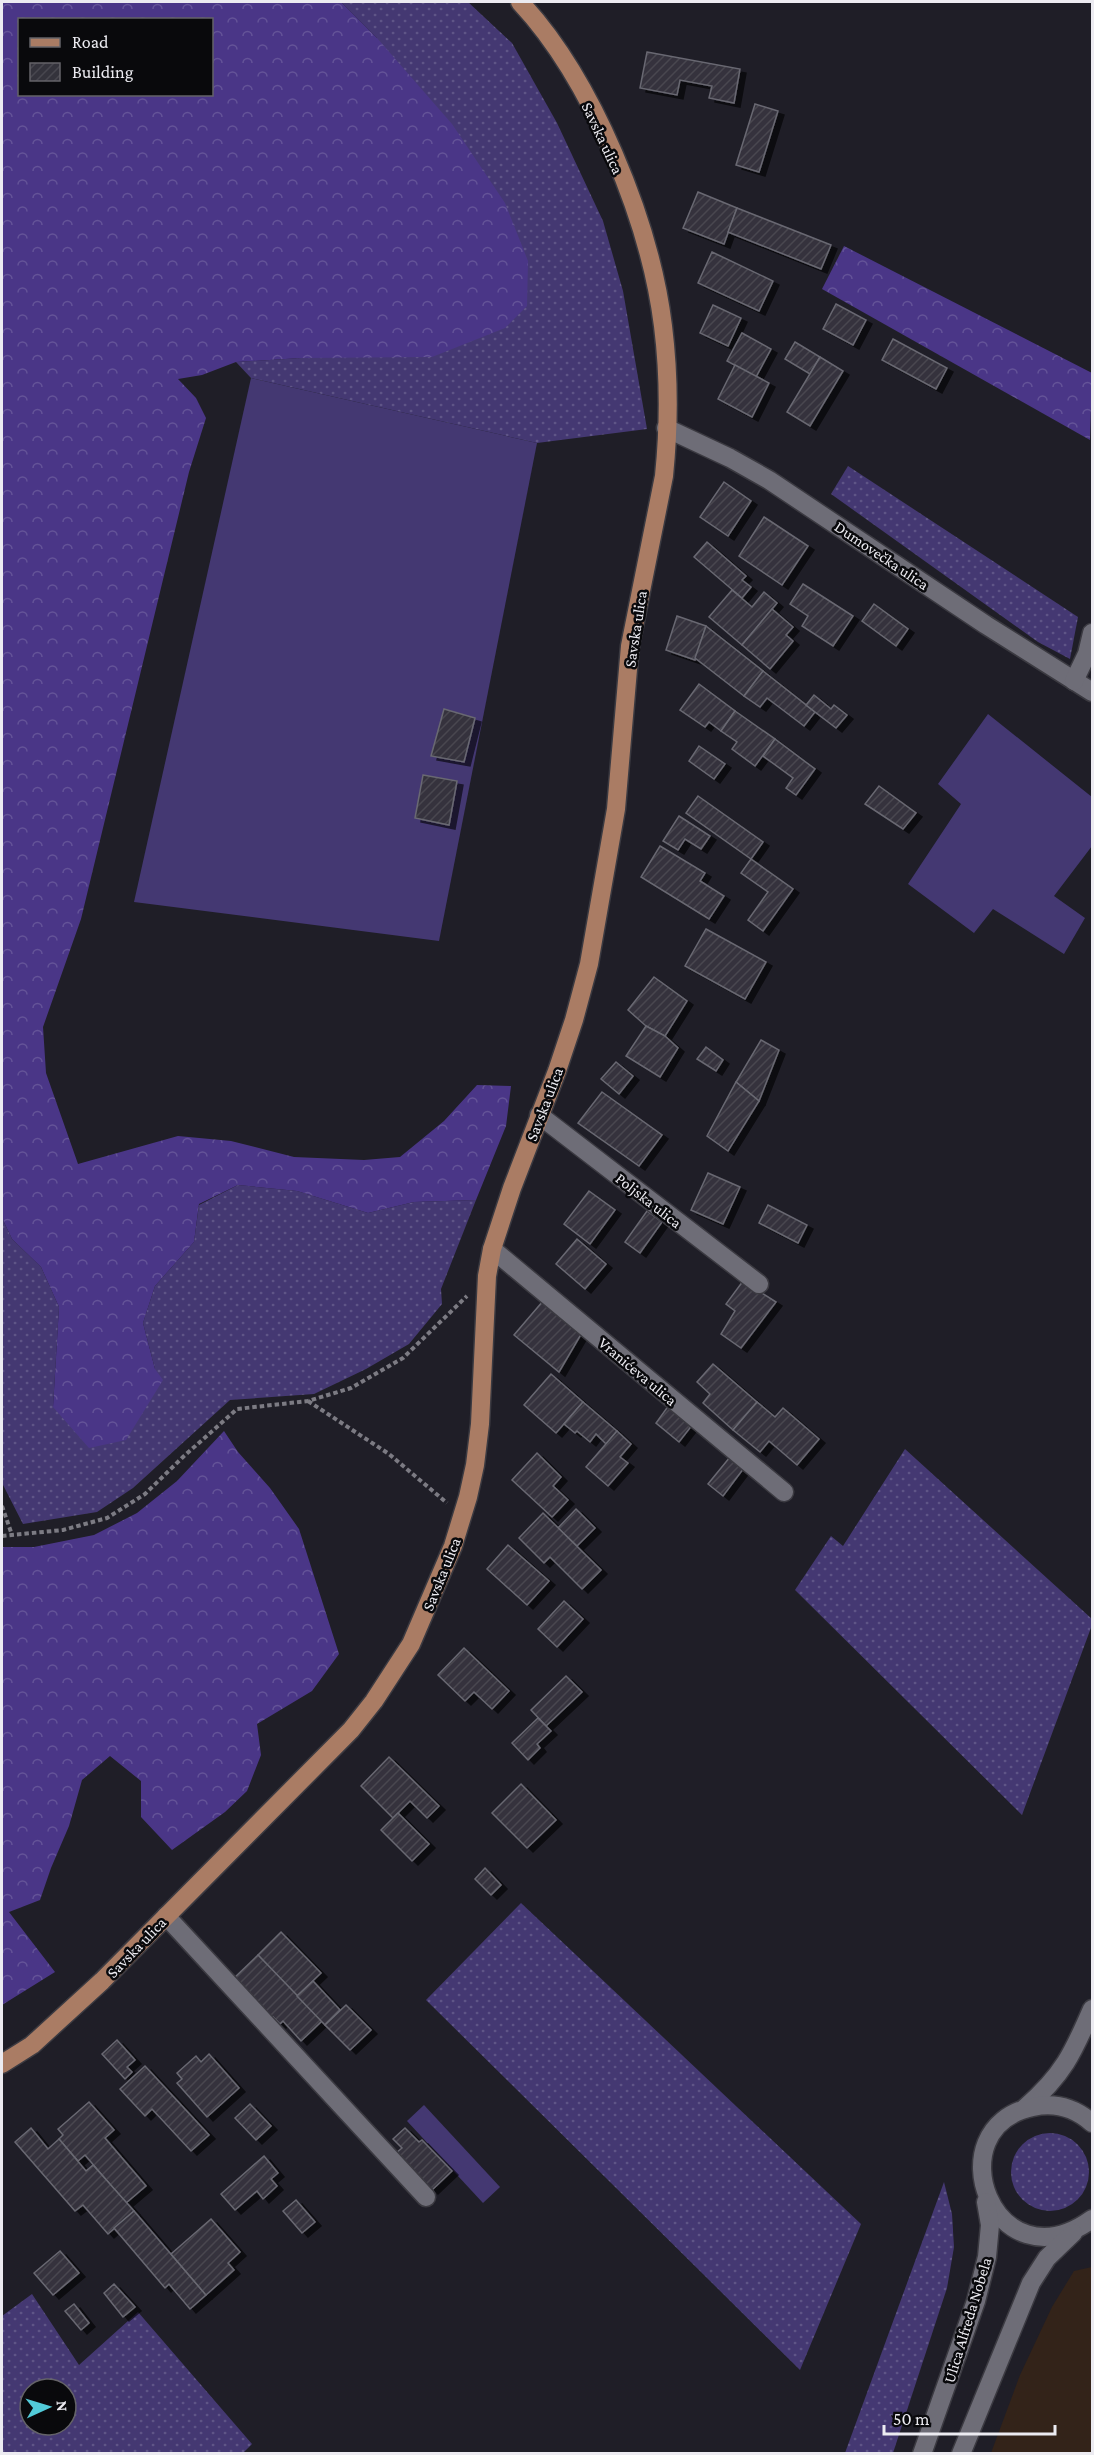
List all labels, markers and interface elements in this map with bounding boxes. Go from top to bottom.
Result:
legend [18,18,213,96]
text: Road [72,32,109,52]
text: Building [72,62,134,82]
street label: Savska ulica [579,100,627,177]
street label: Dumovečka ulica [832,518,932,593]
street label: Savska ulica [621,589,650,669]
street label: Savska ulica [523,1065,566,1143]
street label: Poljska ulica [612,1169,686,1233]
street label: Vranićeva ulica [595,1334,681,1409]
street label: Savska ulica [419,1535,464,1613]
street label: Savska ulica [103,1913,170,1981]
street label: Ulica Alfreda Nobela [940,2255,995,2385]
north arrow [18,2377,78,2437]
scale bar [884,2398,1055,2436]
text: N [54,2400,71,2412]
text: 50 m [893,2409,930,2429]

